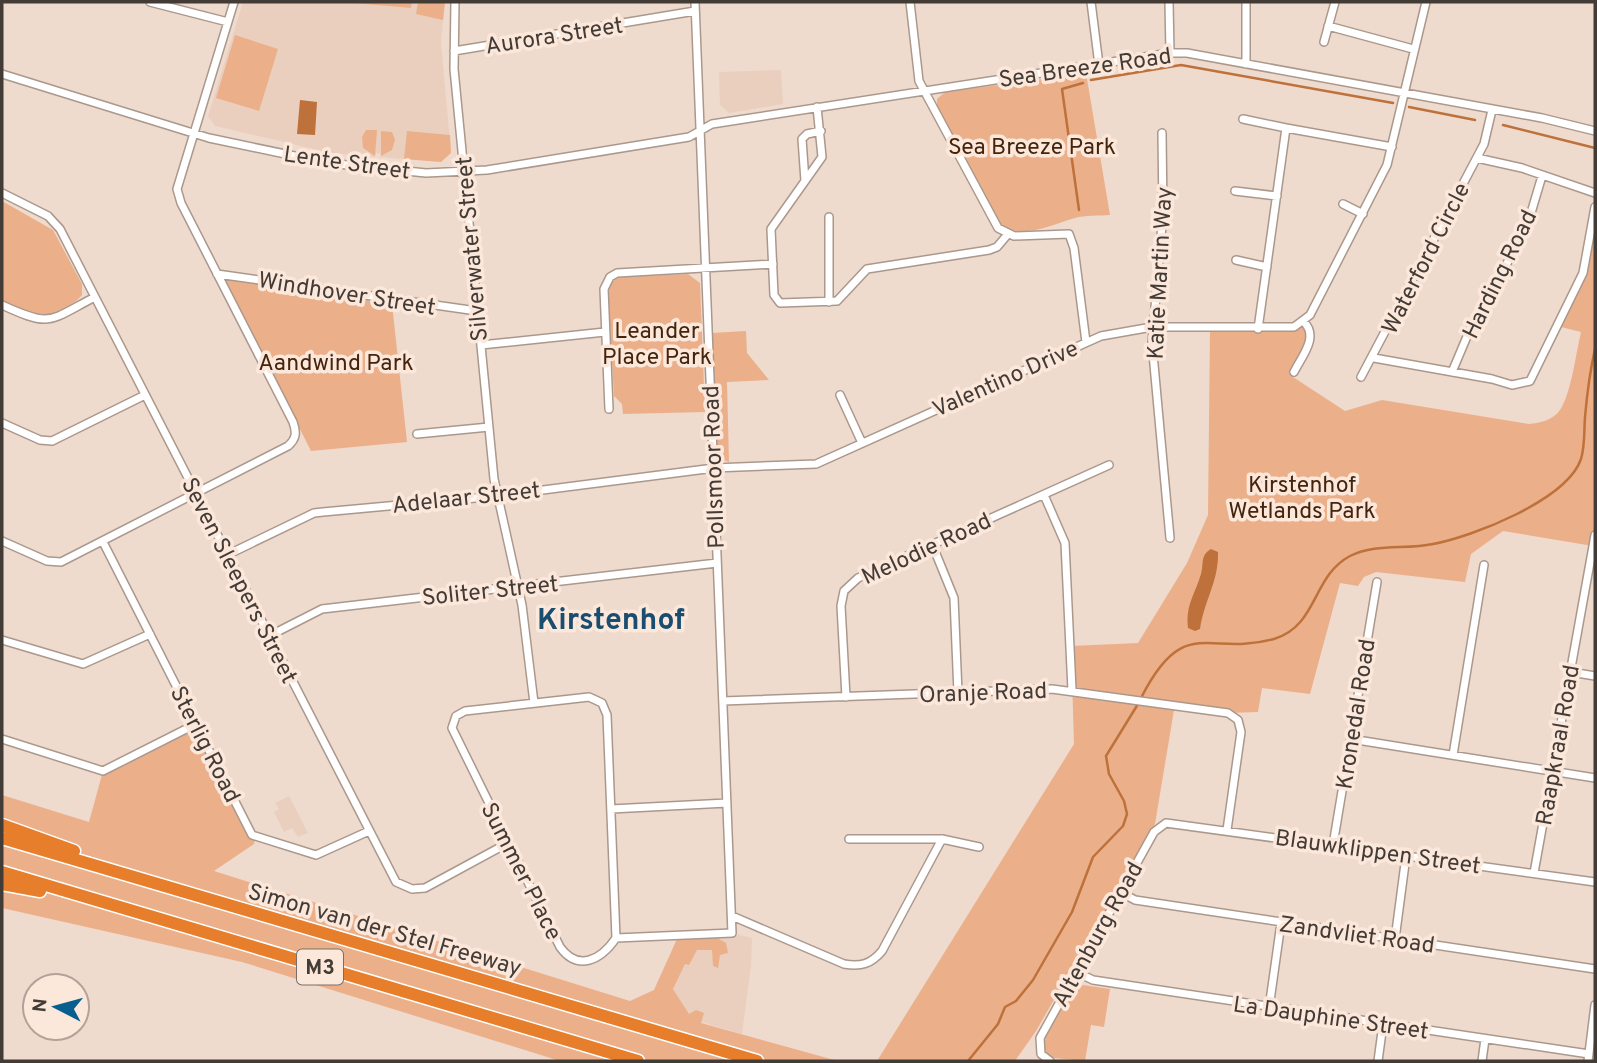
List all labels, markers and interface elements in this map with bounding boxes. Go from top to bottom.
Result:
street label: Aurora Street [483,12,625,63]
street label: Sea Breeze Road [997,43,1173,96]
park label: Sea Breeze Park [948,134,1116,163]
street label: Lente Street [281,141,412,188]
street label: Silverwater Street [451,155,496,342]
street label: Waterford Circle [1377,179,1478,340]
street label: Katie Martin Way [1142,186,1181,360]
street label: Harding Road [1458,206,1545,344]
street label: Windhover Street [256,267,437,324]
park label: Leander Place Park [602,318,712,373]
street label: Valentino Drive [928,335,1084,425]
park label: Aandwind Park [258,350,414,379]
street label: Pollsmoor Road [698,385,733,549]
park label: Kirstenhof Wetlands Park [1228,472,1376,527]
street label: Seven Sleepers Street [173,473,302,689]
street label: Adelaar Street [391,477,542,522]
street label: Melodie Road [858,508,997,593]
street label: Soliter Street [421,571,560,614]
district label: Kirstenhof [537,603,685,640]
street label: Kronedal Road [1331,637,1384,792]
street label: Raapkraal Road [1531,663,1588,828]
street label: Oranje Road [918,678,1048,711]
street label: Sterlig Road [162,682,246,808]
street label: Summer Place [473,799,567,946]
street label: Blauwklippen Street [1273,825,1482,882]
street label: Altenburg Road [1047,857,1151,1013]
street label: Simon van der Stel Freeway [244,878,524,984]
street label: Zandvliet Road [1277,911,1436,962]
road number: M3 [297,950,343,984]
north arrow [21,972,91,1042]
street label: La Dauphine Street [1231,991,1430,1048]
text: N [28,997,54,1013]

